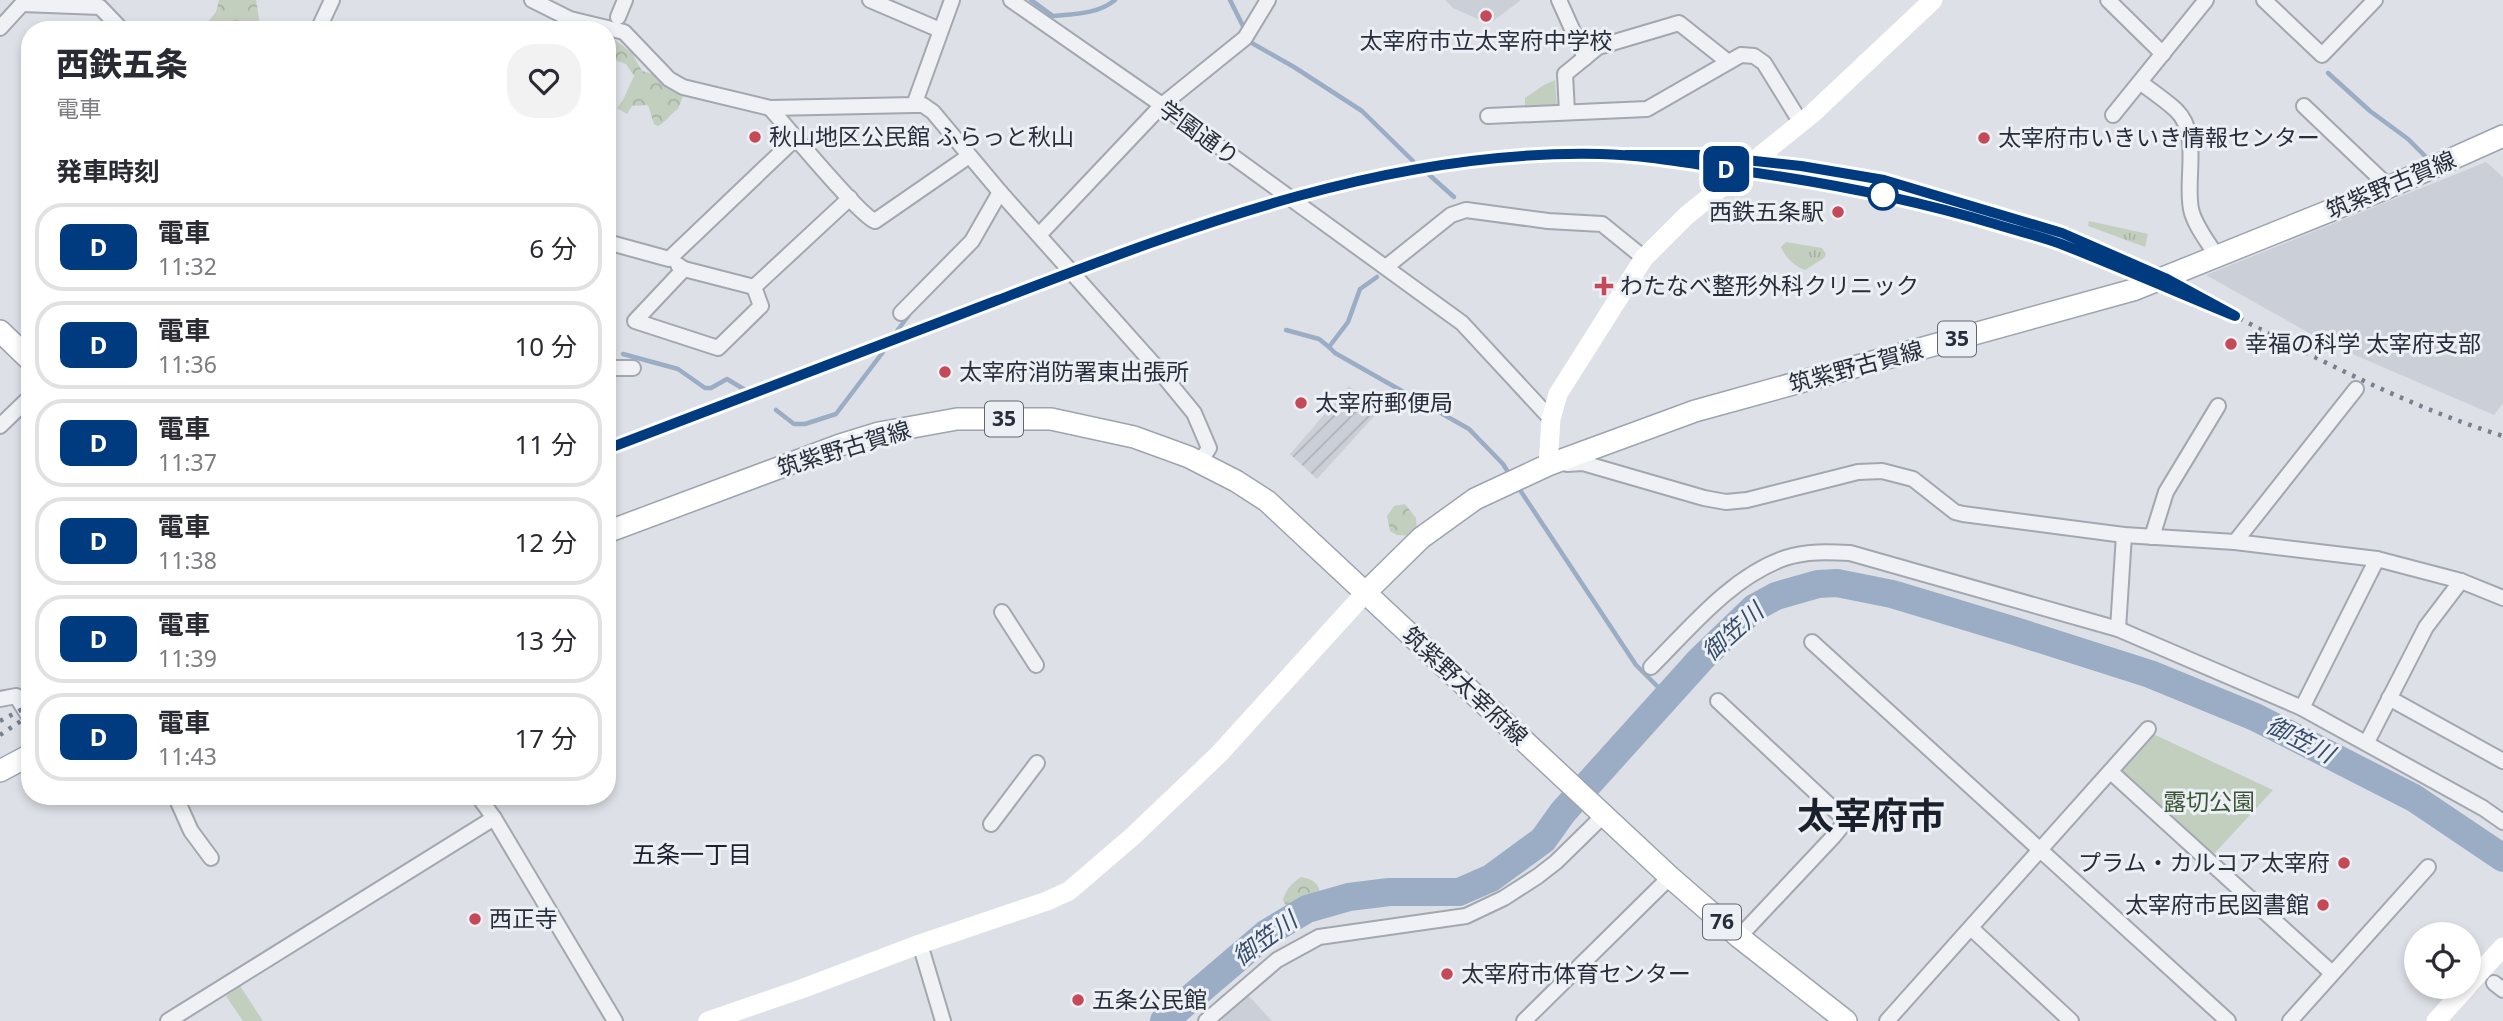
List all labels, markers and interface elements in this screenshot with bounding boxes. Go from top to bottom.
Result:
marker: 太宰府市立太宰府中学校 [1478,8,1494,24]
place label: 太宰府市立太宰府中学校 [1360,24,1613,56]
text: 西鉄五条 [56,41,188,86]
button: heart [507,44,581,118]
text: 電車 [56,92,102,124]
street label: 学園通り [1153,92,1246,172]
place label: 秋山地区公民館 ふらっと秋山 [769,120,1074,152]
place label: 太宰府市いきいき情報センター [1998,121,2320,153]
marker: 秋山地区公民館 ふらっと秋山 [747,129,763,145]
marker: 太宰府市いきいき情報センター [1976,130,1992,146]
street label: 筑紫野古賀線 [2321,142,2460,226]
line badge: D [1703,146,1749,192]
text: D [1717,152,1735,185]
text: 発車時刻 [56,153,160,189]
unlabelled marker [1868,180,1898,210]
place label: 西鉄五条駅 [1709,195,1824,227]
marker: 西鉄五条駅 [1830,204,1846,220]
text: 電車 [158,214,210,250]
text: D [90,230,107,263]
text: 6 分 [529,230,577,266]
text: 11:32 [158,250,217,282]
place label: わたなべ整形外科クリニック [1620,269,1919,301]
marker: わたなべ整形外科クリニック [1594,276,1614,296]
text: 電車 [158,312,210,348]
road number: 35 [1938,322,1976,356]
place label: 幸福の科学 太宰府支部 [2245,327,2481,359]
text: D [90,328,107,361]
text: 10 分 [514,328,577,364]
street label: 筑紫野古賀線 [1785,333,1927,399]
marker: 幸福の科学 太宰府支部 [2223,336,2239,352]
text: 11:36 [158,348,217,380]
place label: 太宰府消防署東出張所 [959,355,1189,387]
marker: 太宰府消防署東出張所 [937,364,953,380]
place label: 太宰府郵便局 [1315,386,1453,418]
marker: 太宰府郵便局 [1293,395,1309,411]
road number: 35 [985,402,1023,436]
text: 電車 [158,410,210,446]
street label: 筑紫野古賀線 [773,413,914,484]
text: D [90,426,107,459]
text: 11 分 [514,426,577,462]
text: 11:37 [158,446,217,478]
text: 電車 [158,508,210,544]
text: D [90,524,107,557]
text: 12 分 [514,524,577,560]
text: 11:38 [158,544,217,576]
water label: 御笠川 [1694,593,1772,667]
text: 電車 [158,606,210,642]
street label: 筑紫野太宰府線 [1396,619,1535,752]
text: D [90,622,107,655]
text: 13 分 [514,622,577,658]
text: 11:39 [158,642,217,674]
text: 電車 [158,704,210,740]
water label: 御笠川 [2261,708,2343,771]
text: D [90,720,107,753]
text: 17 分 [514,720,577,756]
text: 11:43 [158,740,217,772]
park label: 露切公園 [2163,785,2255,817]
district label: 太宰府市 [1797,789,1945,840]
district label: 五条一丁目 [632,837,752,870]
place label: プラム・カルコア太宰府 [2078,846,2330,878]
marker: プラム・カルコア太宰府 [2336,855,2352,871]
place label: 太宰府市民図書館 [2125,888,2309,920]
marker: 太宰府市民図書館 [2315,897,2331,913]
place label: 西正寺 [489,902,558,934]
water label: 御笠川 [1225,902,1305,972]
road number: 76 [1703,904,1741,940]
marker: 西正寺 [467,911,483,927]
map controls [2404,922,2481,999]
button: locate [2404,922,2481,999]
place label: 太宰府市体育センター [1461,957,1691,989]
marker: 太宰府市体育センター [1439,966,1455,982]
place label: 五条公民館 [1092,983,1207,1015]
marker: 五条公民館 [1070,992,1086,1008]

